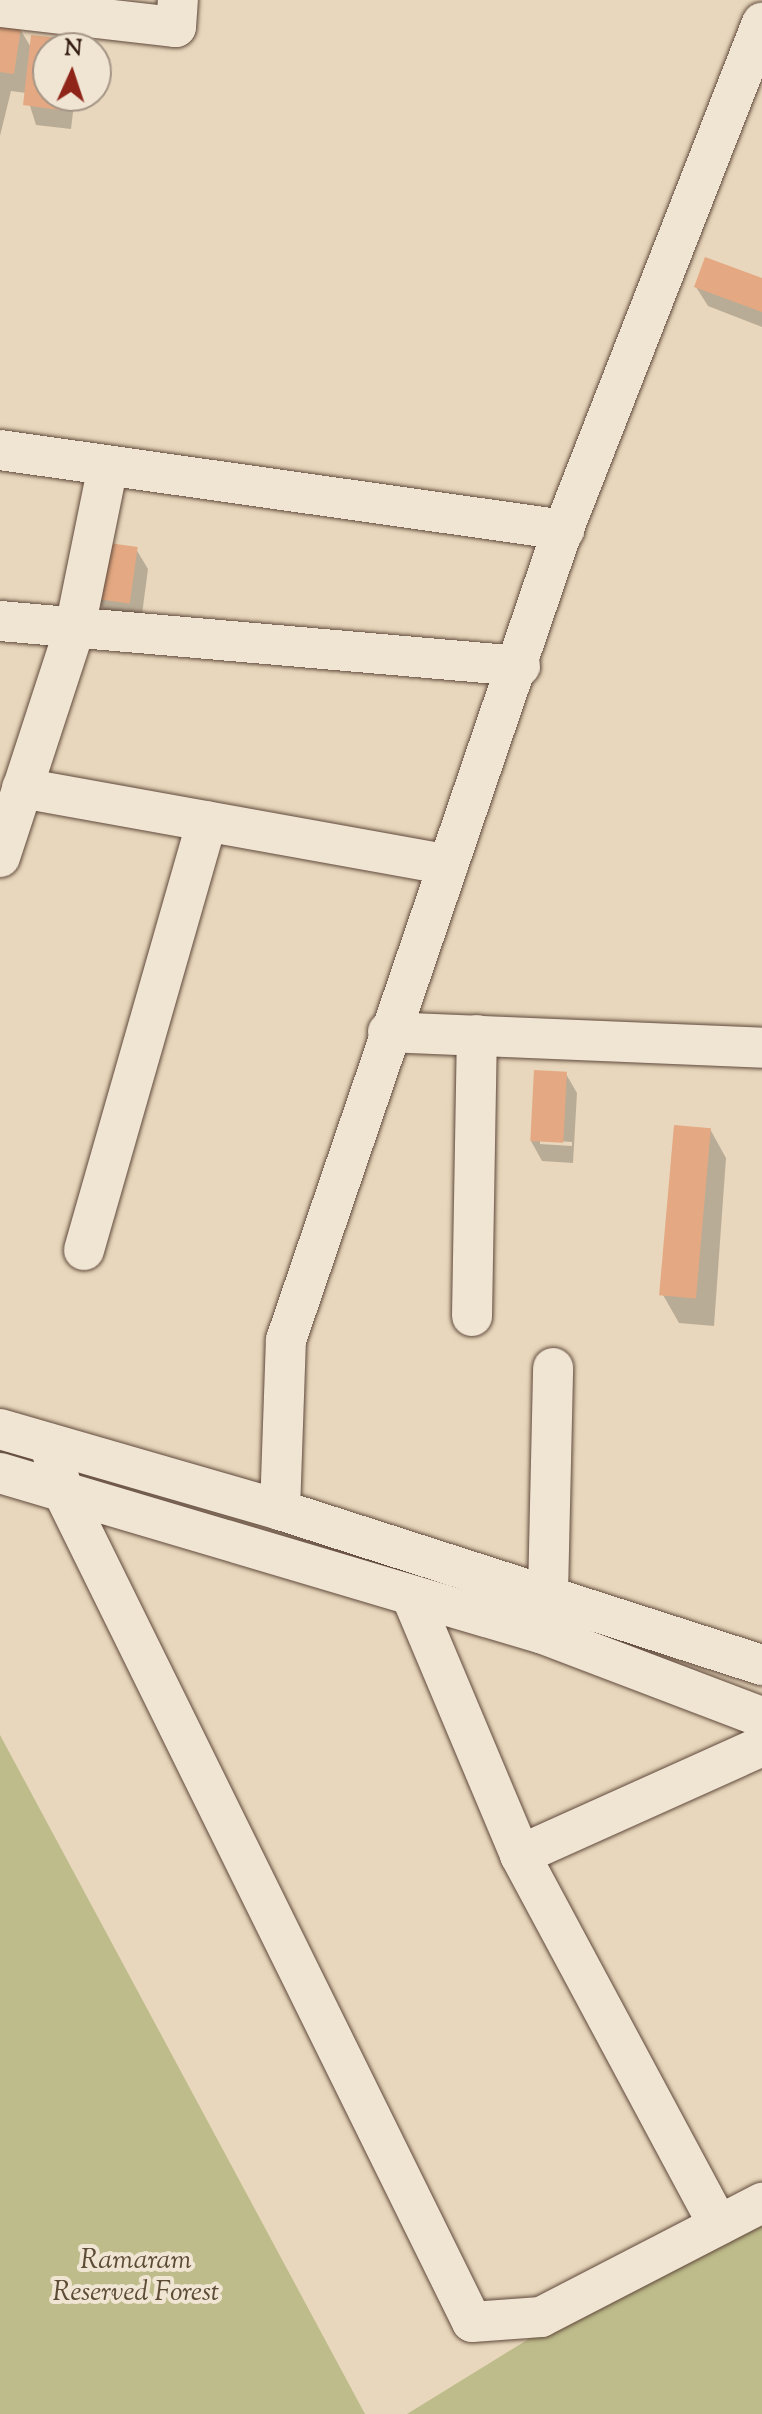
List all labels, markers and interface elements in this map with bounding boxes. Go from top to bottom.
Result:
north arrow [32,32,112,112]
text: N [64,34,83,66]
park label: Ramaram Reserved Forest [53,2244,219,2310]

